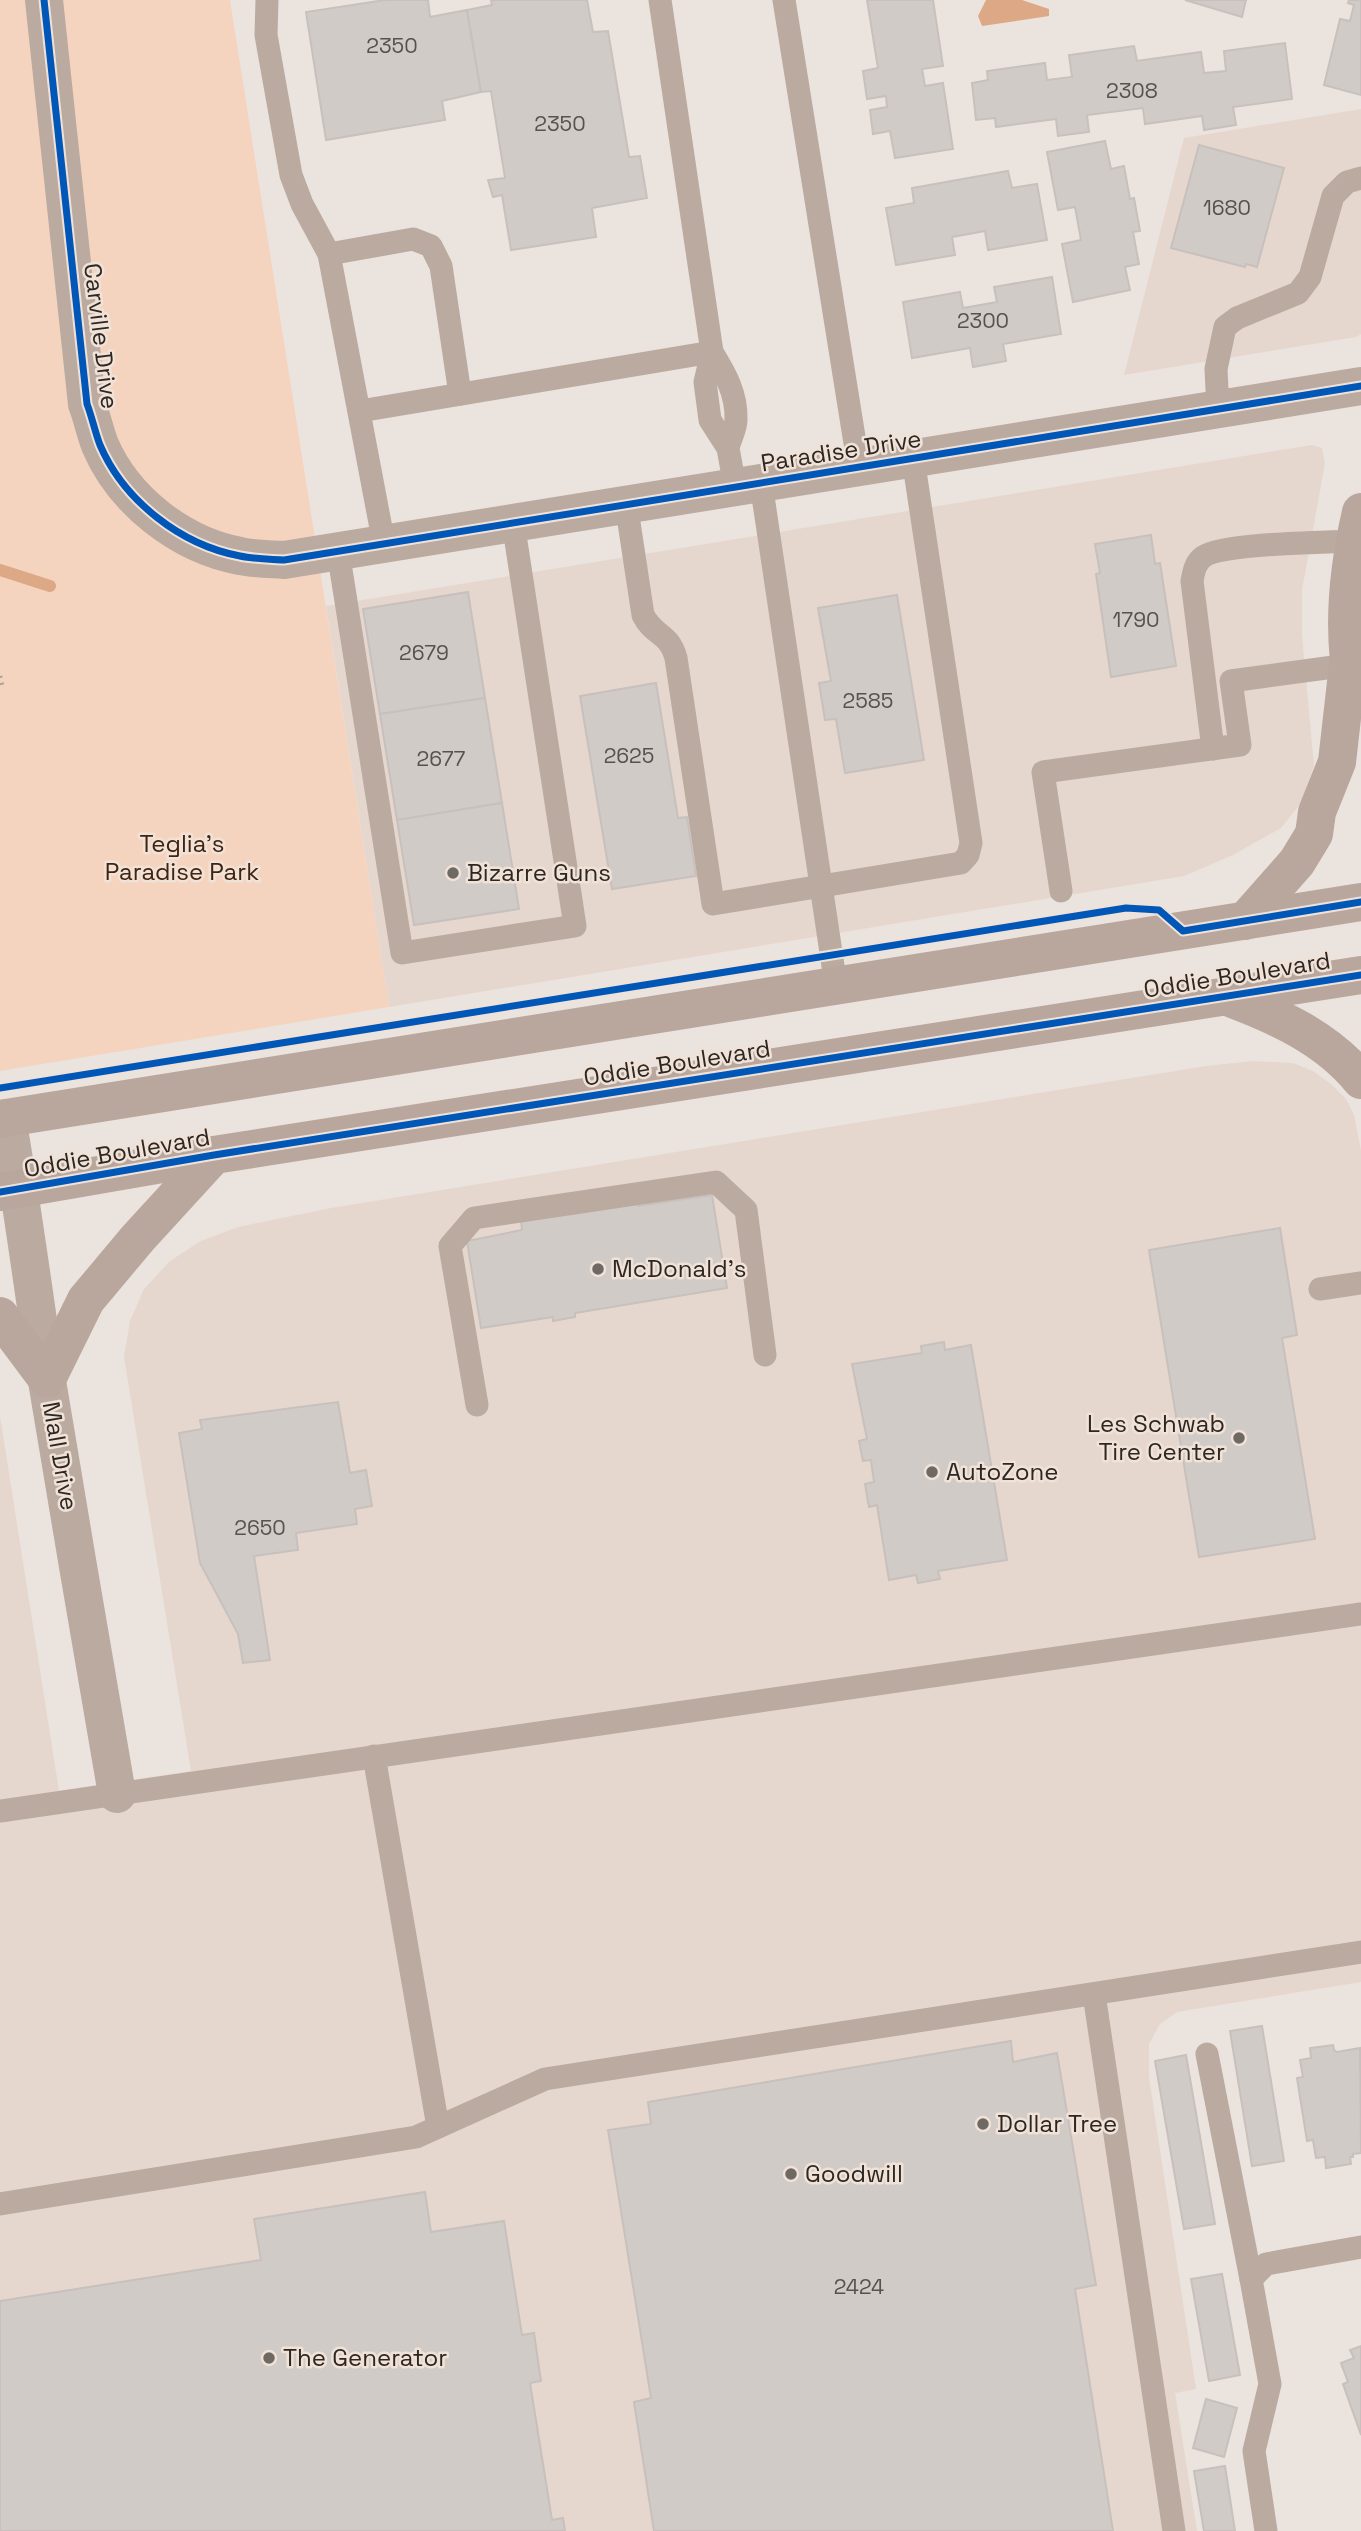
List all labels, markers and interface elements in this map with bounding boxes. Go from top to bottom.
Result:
house number: 2350 [366,32,418,59]
house number: 2308 [1106,77,1158,104]
house number: 2350 [534,110,586,137]
house number: 1680 [1203,194,1251,221]
street label: Carville Drive [77,261,126,411]
house number: 2300 [957,307,1009,334]
street label: Paradise Drive [759,423,923,478]
house number: 1790 [1113,606,1159,633]
house number: 2679 [399,639,449,666]
house number: 2585 [843,687,893,714]
house number: 2625 [604,742,654,769]
house number: 2677 [417,745,466,772]
park label: Teglia's Paradise Park [105,828,259,887]
place label: Bizarre Guns [467,857,611,888]
marker: Bizarre Guns [445,865,461,881]
street label: Oddie Boulevard [1141,944,1333,1005]
street label: Oddie Boulevard [581,1032,773,1093]
street label: Oddie Boulevard [21,1121,212,1184]
place label: McDonald's [612,1253,746,1284]
marker: McDonald's [590,1261,606,1277]
street label: Mall Drive [36,1399,85,1513]
place label: Les Schwab Tire Center [1087,1408,1225,1467]
marker: Les Schwab Tire Center [1231,1430,1247,1446]
place label: AutoZone [946,1456,1059,1487]
marker: AutoZone [924,1464,940,1480]
house number: 2650 [234,1514,286,1541]
place label: Dollar Tree [997,2108,1117,2139]
marker: Dollar Tree [975,2116,991,2132]
place label: Goodwill [805,2158,903,2189]
marker: Goodwill [783,2166,799,2182]
house number: 2424 [834,2273,884,2300]
place label: The Generator [283,2342,447,2373]
marker: The Generator [261,2350,277,2366]

